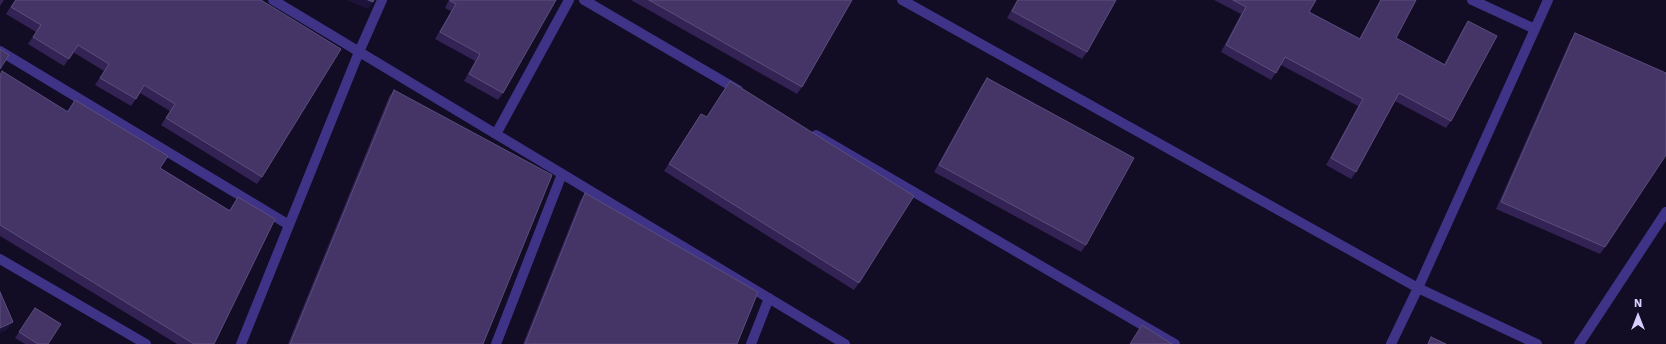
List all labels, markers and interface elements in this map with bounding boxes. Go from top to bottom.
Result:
north arrow [1618,296,1658,336]
text: N [1634,297,1642,310]

